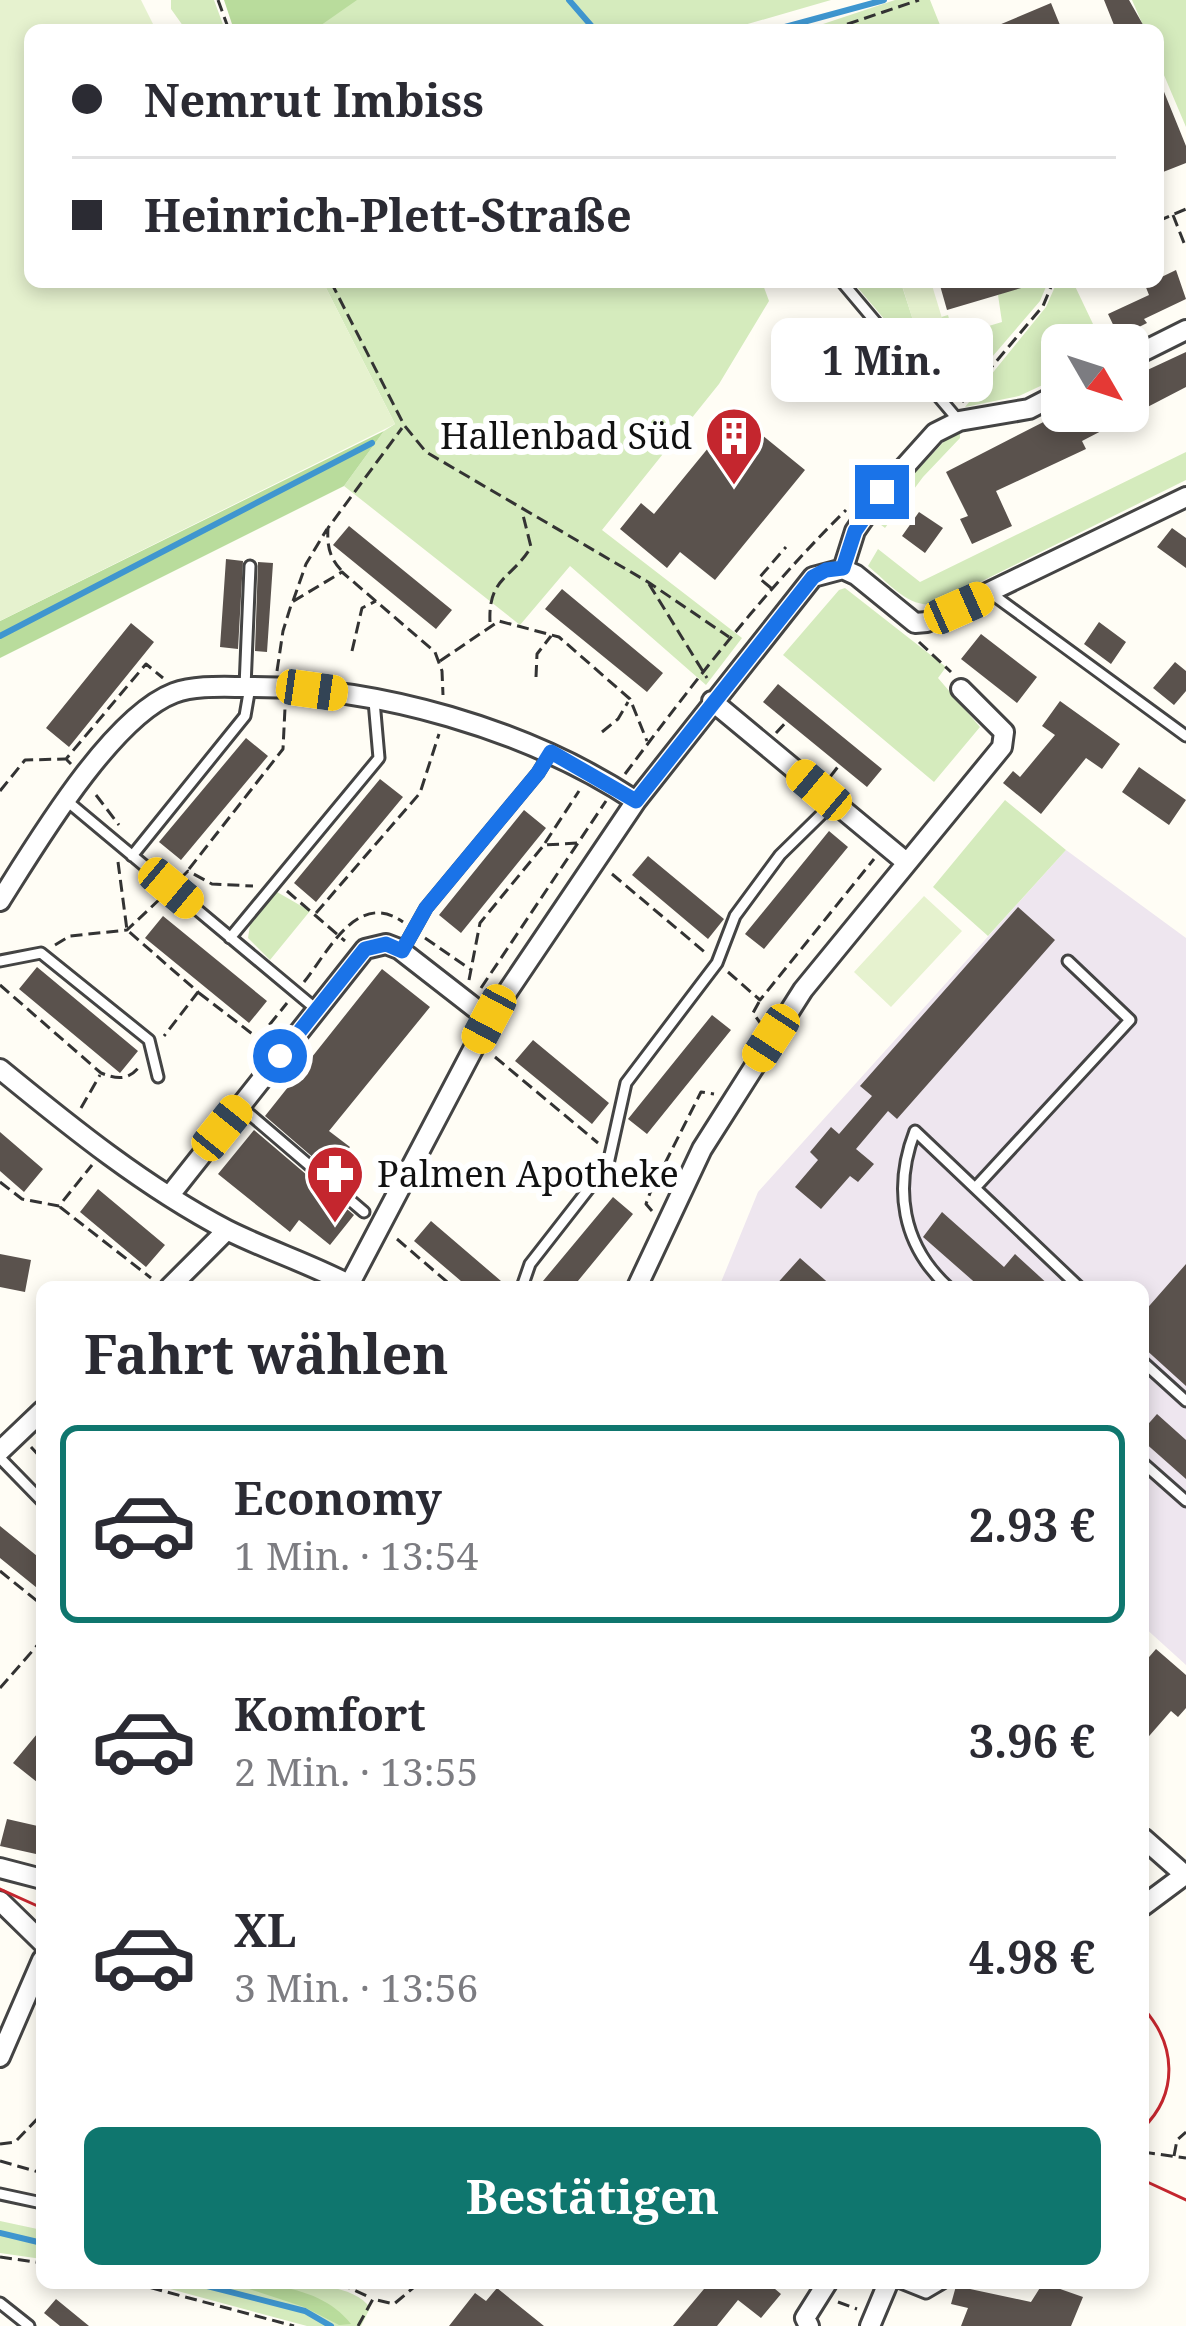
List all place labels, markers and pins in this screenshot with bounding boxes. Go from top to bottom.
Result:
building icon: Hallenbad Süd [703,405,765,487]
place label: Hallenbad Süd [440,411,692,460]
pharmacy icon: Palmen Apotheke [304,1143,366,1225]
place label: Palmen Apotheke [377,1149,679,1198]

